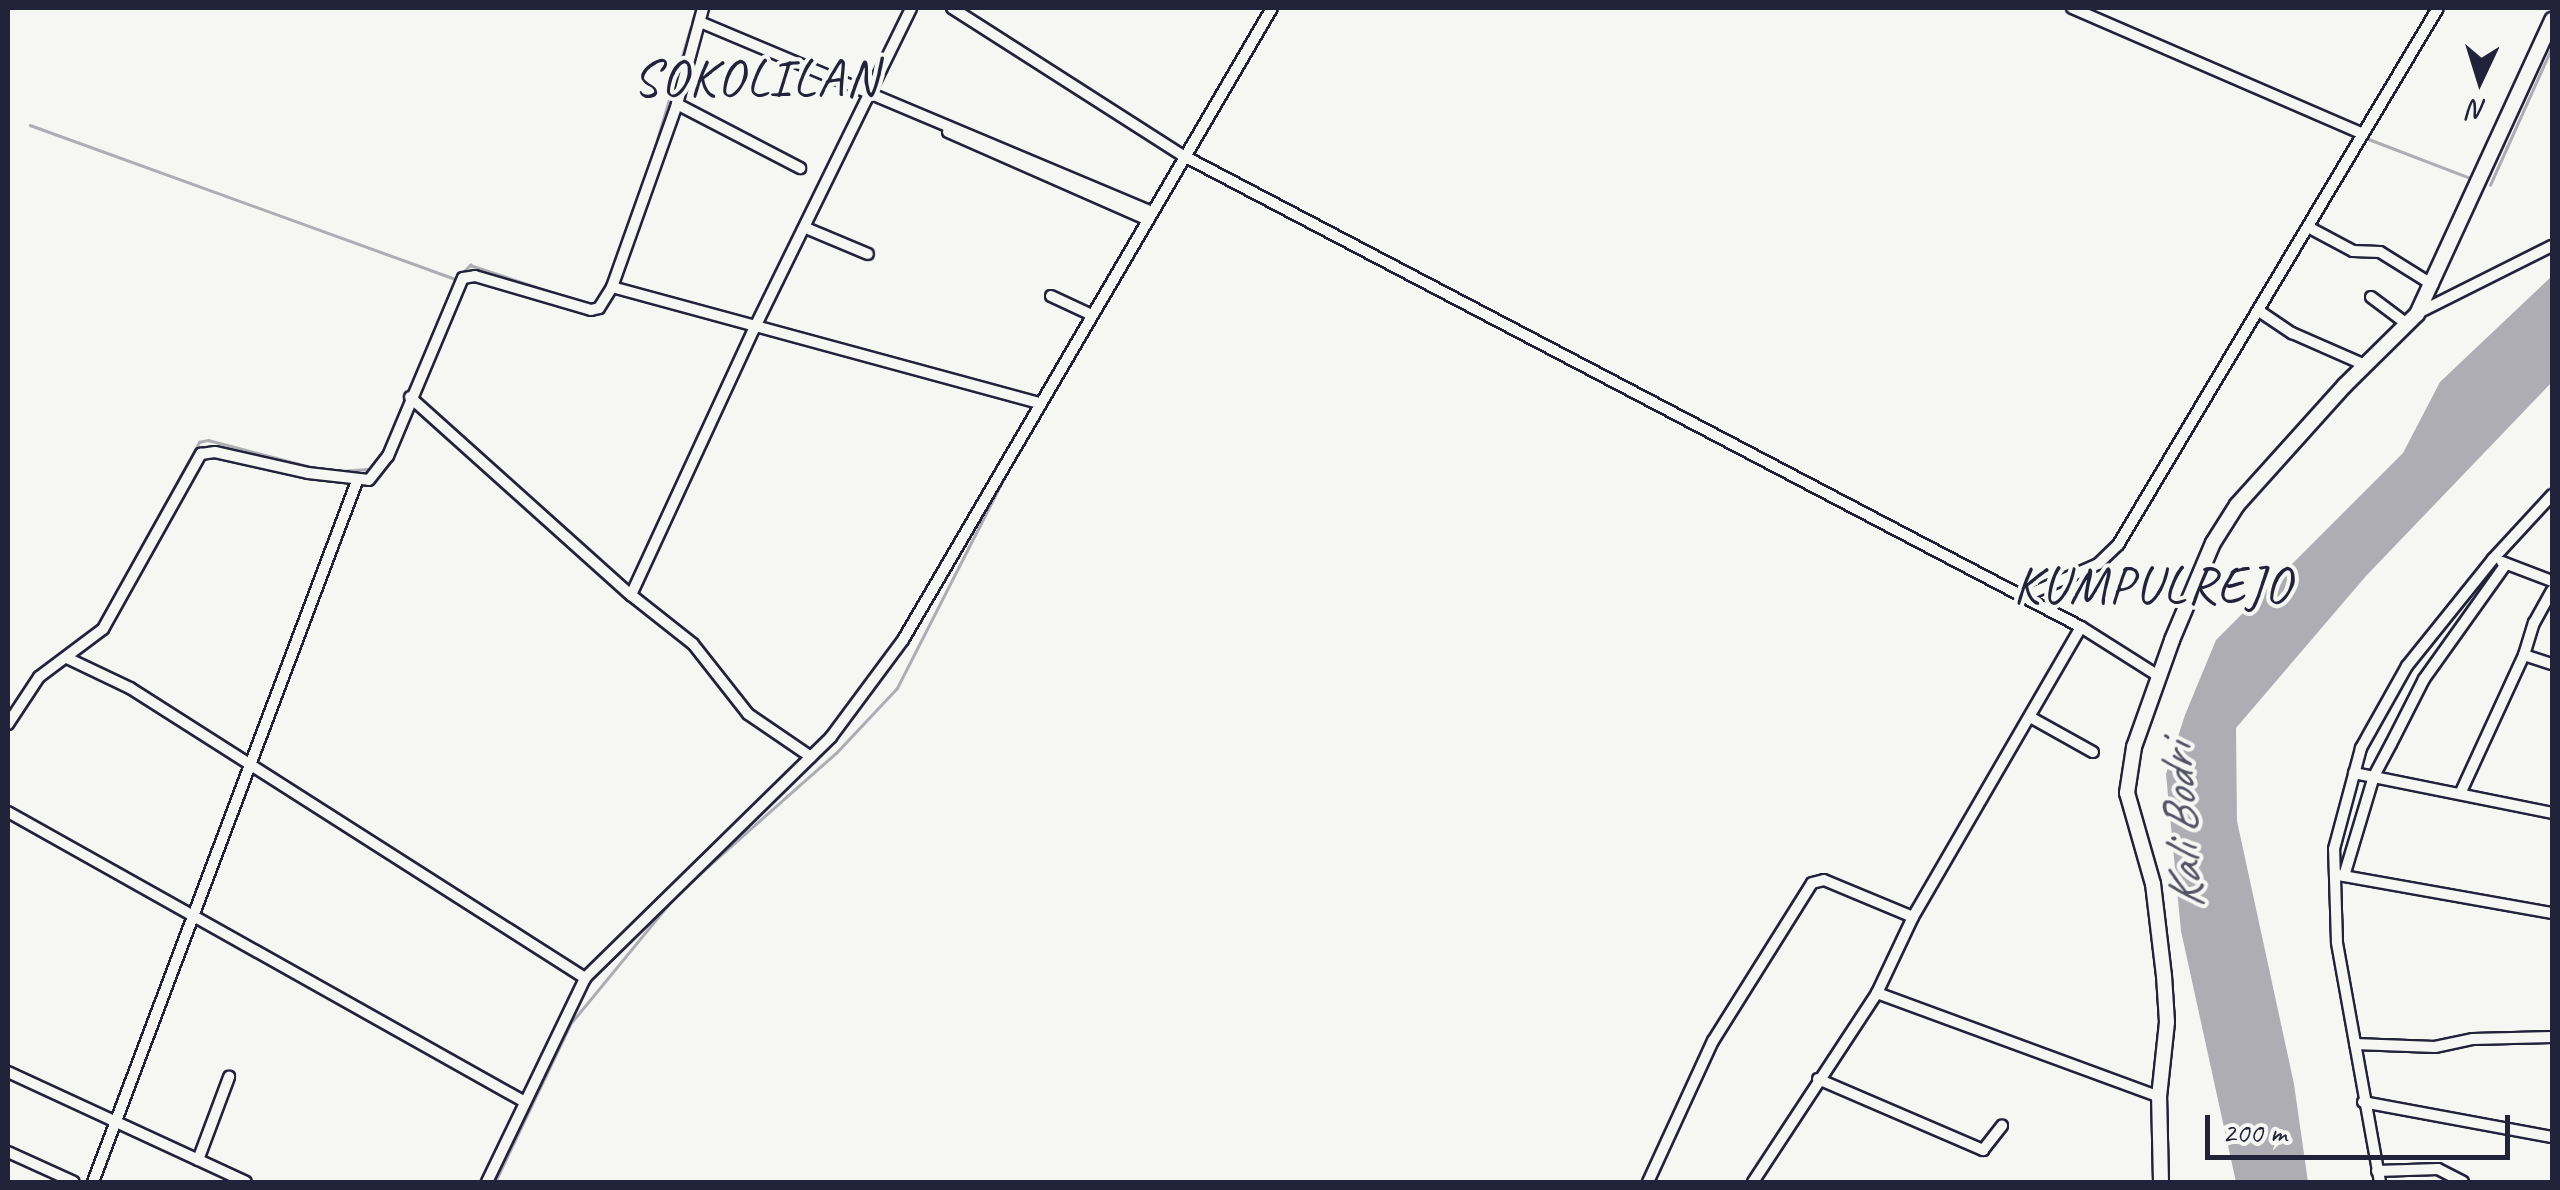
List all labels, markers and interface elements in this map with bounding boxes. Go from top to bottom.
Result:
north arrow [2430,30,2530,130]
district label: SOKOLILAN [633,48,879,110]
text: N [2468,92,2488,128]
district label: KUMPULREJO [2013,555,2293,617]
water label: Kali Bodri [2145,742,2217,912]
scale bar [2210,1095,2515,1157]
text: 200 m [2222,1113,2287,1151]

